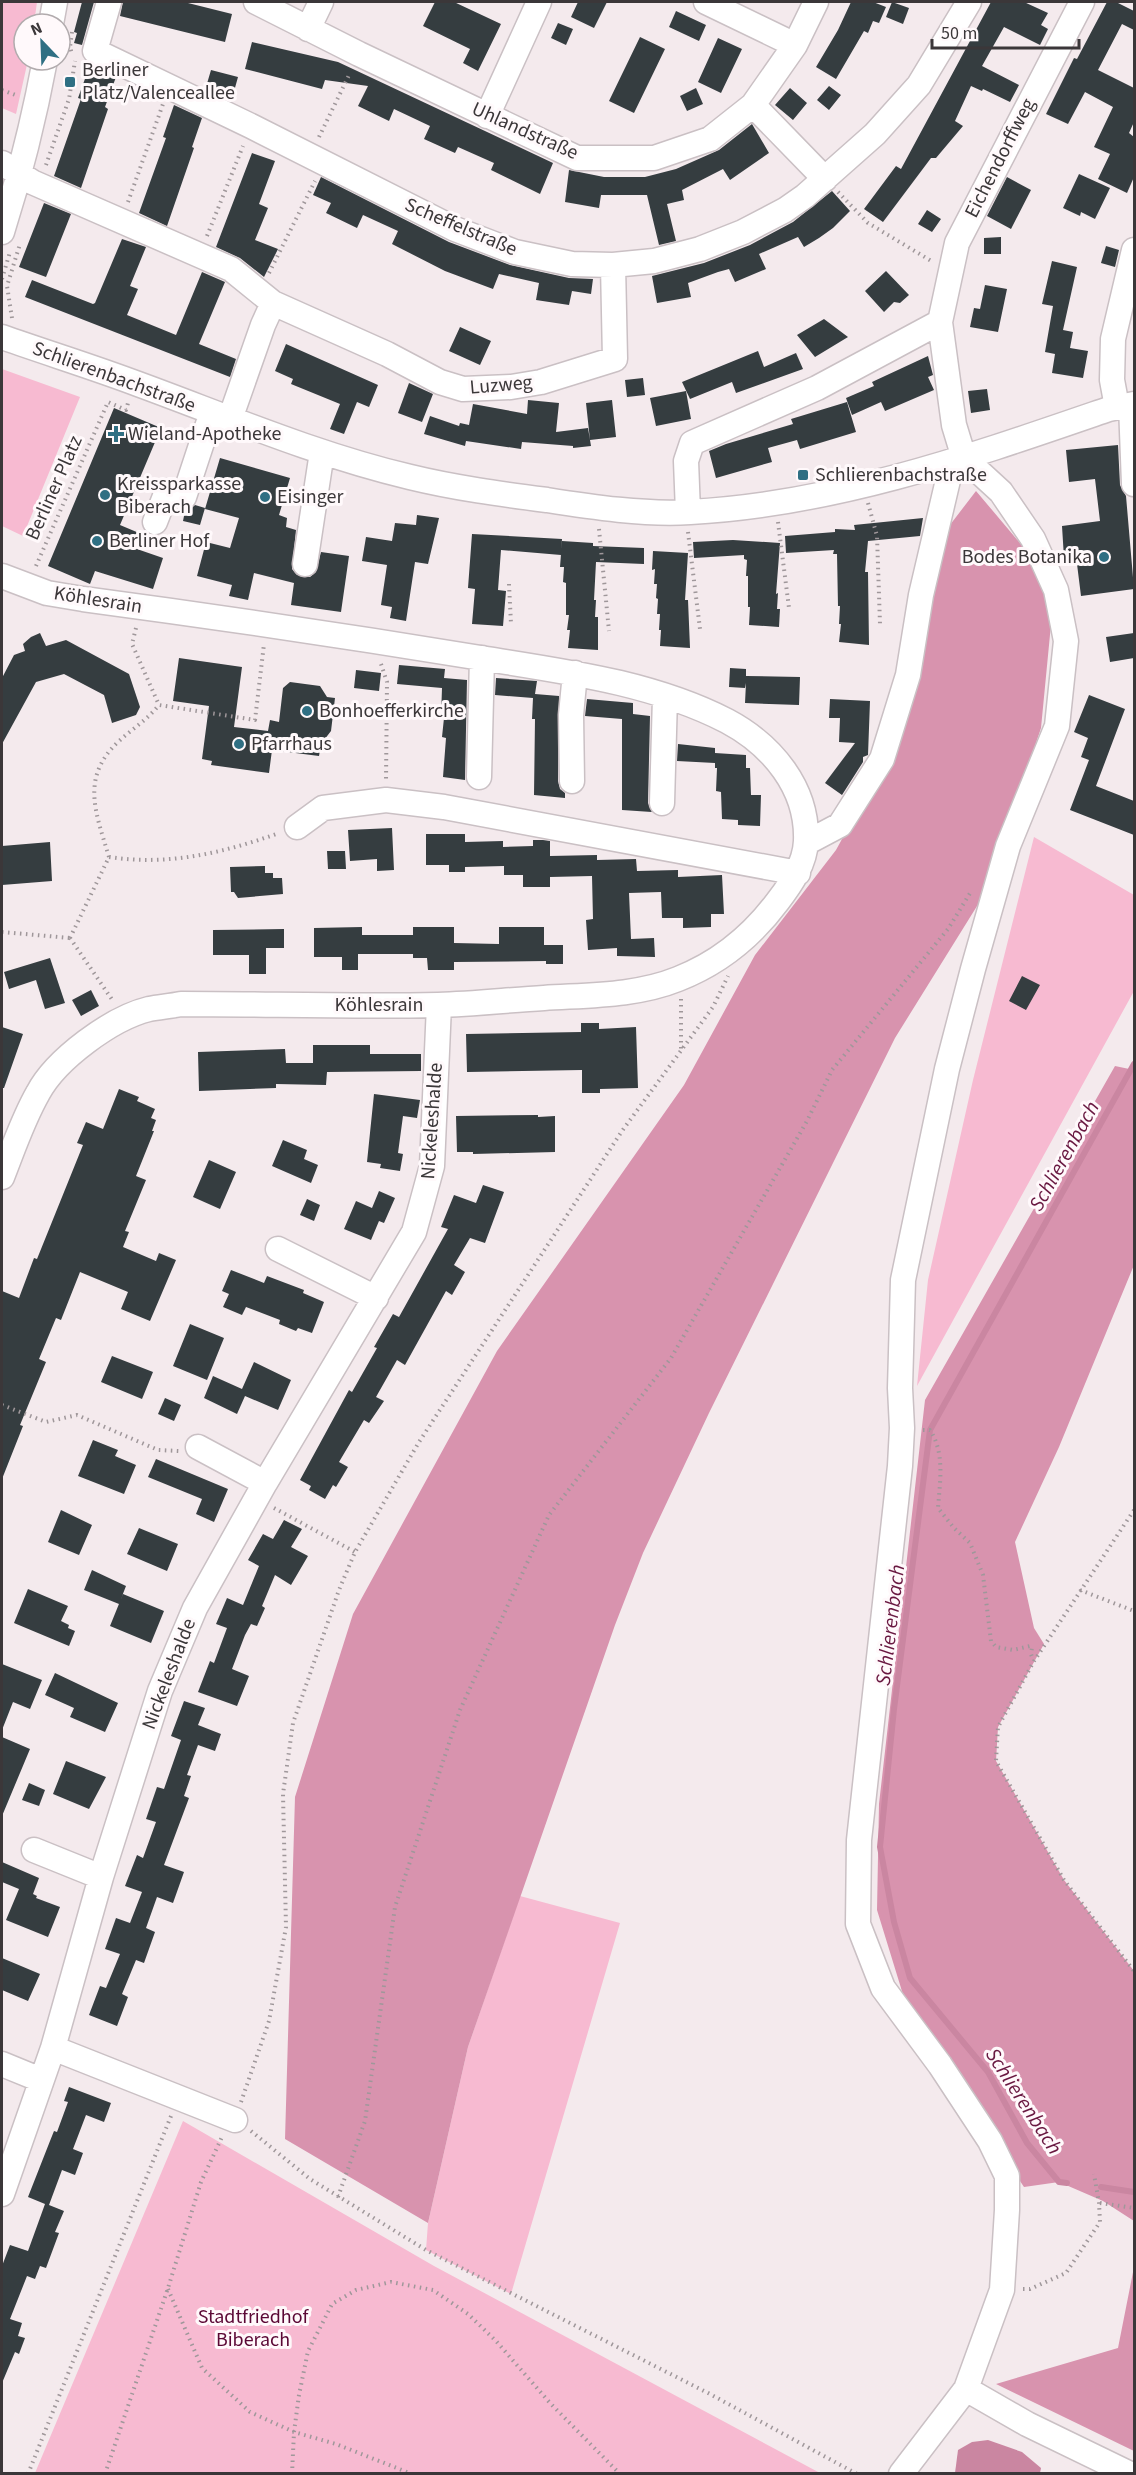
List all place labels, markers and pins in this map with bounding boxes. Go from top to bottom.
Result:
place label: Berliner Platz/Valenceallee [82,56,235,107]
marker: Berliner Platz/Valenceallee [63,75,77,89]
place label: Wieland-Apotheke [128,420,282,448]
marker: Wieland-Apotheke [109,427,123,441]
place label: Schlierenbachstraße [815,461,987,489]
marker: Schlierenbachstraße [796,468,810,482]
place label: Kreissparkasse Biberach [117,470,241,521]
place label: Eisinger [277,483,343,511]
marker: Kreissparkasse Biberach [98,488,112,502]
marker: Eisinger [258,490,272,504]
place label: Berliner Hof [109,527,210,555]
marker: Berliner Hof [90,534,104,548]
place label: Bodes Botanika [962,543,1092,571]
marker: Bodes Botanika [1097,550,1111,564]
place label: Bonhoefferkirche [319,697,464,725]
marker: Bonhoefferkirche [300,704,314,718]
place label: Pfarrhaus [251,730,332,758]
marker: Pfarrhaus [232,737,246,751]

